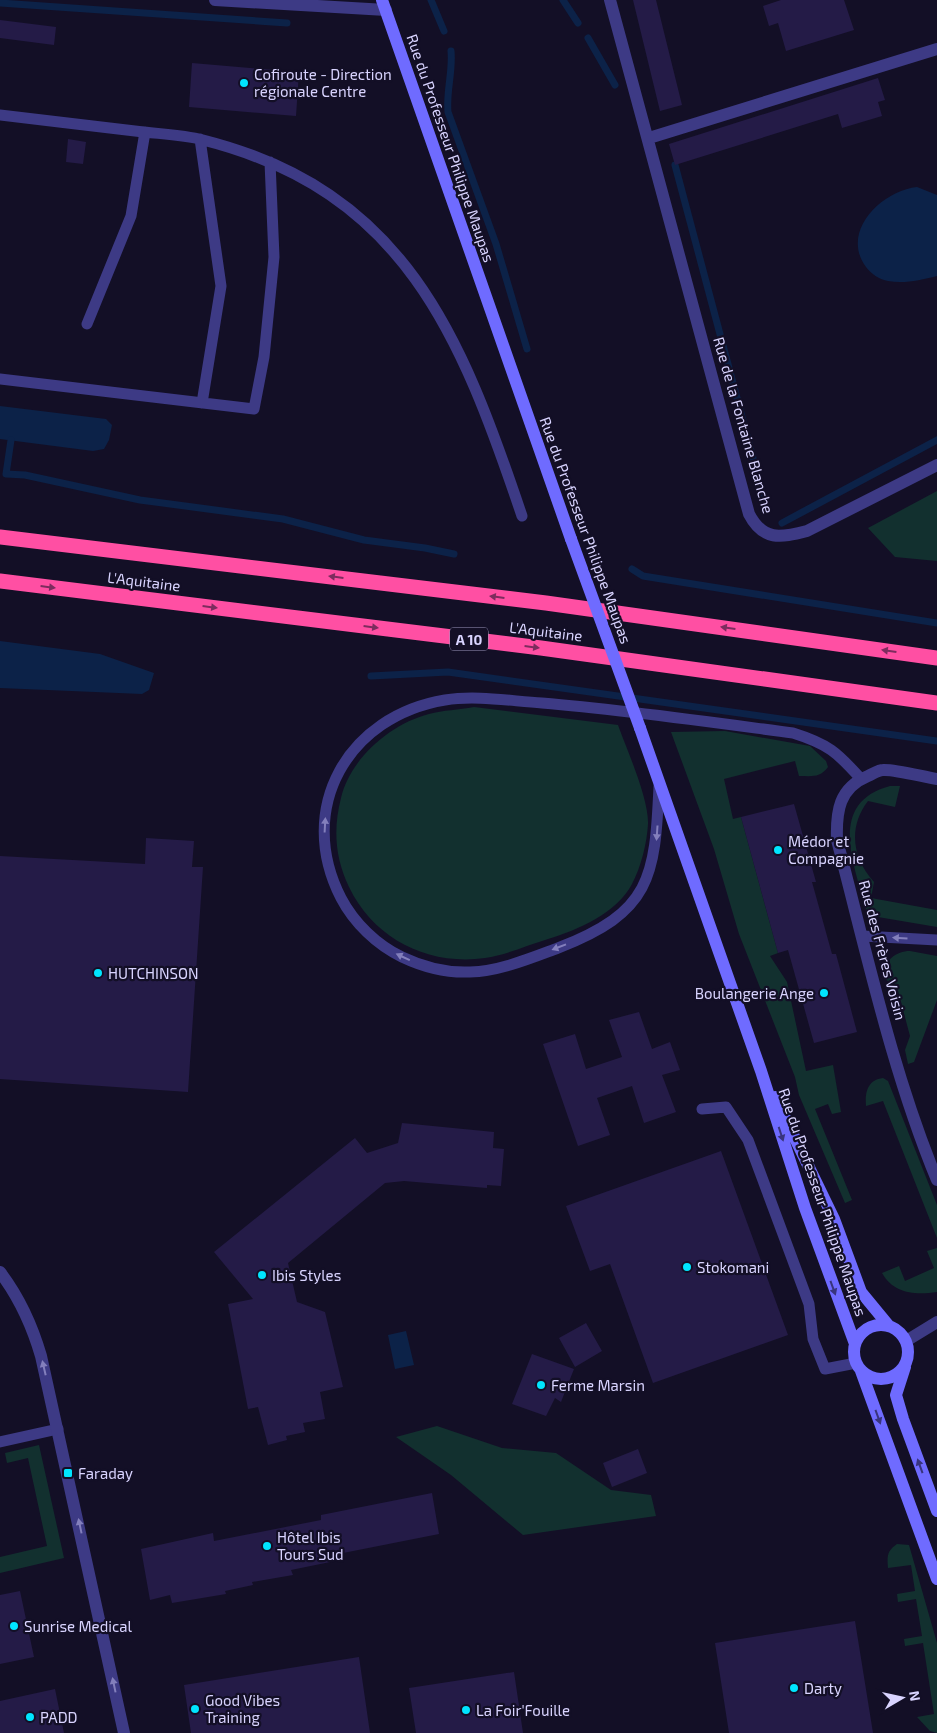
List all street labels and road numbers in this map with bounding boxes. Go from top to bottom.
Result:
street label: Rue du Professeur Philippe Maupas [403,32,499,264]
street label: Rue de la Fontaine Blanche [710,335,778,515]
street label: Rue du Professeur Philippe Maupas [536,414,636,646]
street label: L'Aquitaine [106,568,182,594]
street label: L'Aquitaine [508,618,584,644]
road number: A 10 [450,628,488,650]
street label: Rue des Frères Voisin [856,878,910,1022]
street label: Rue du Professeur Philippe Maupas [775,1086,871,1318]

